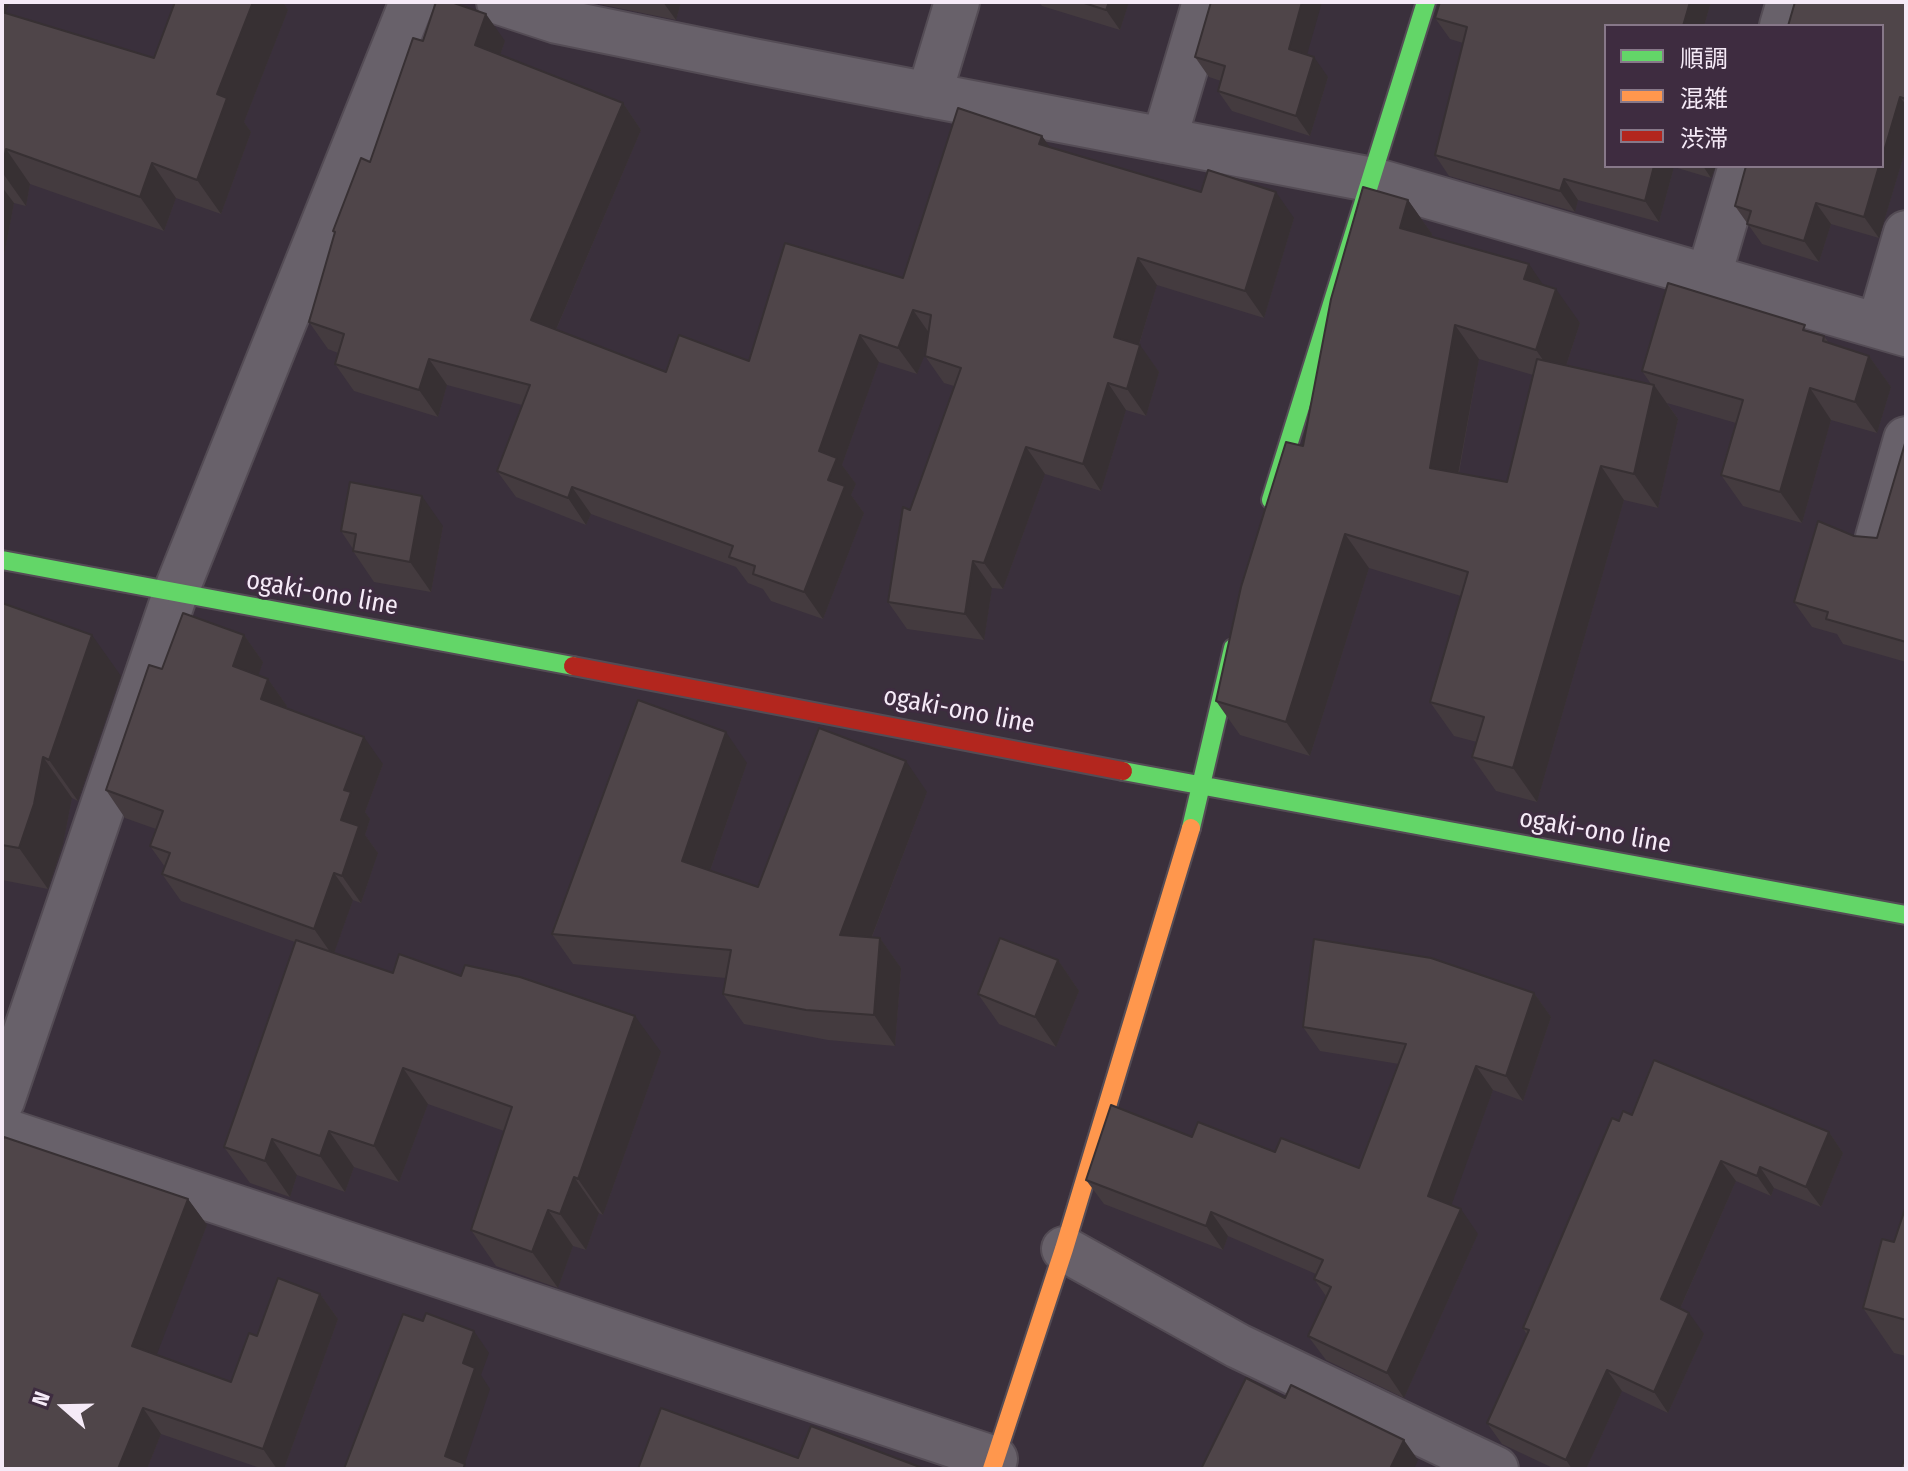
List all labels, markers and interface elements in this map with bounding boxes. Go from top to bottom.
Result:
legend [1604,24,1884,168]
text: 順調 [1680,45,1728,73]
text: 混雑 [1680,85,1728,113]
text: 渋滞 [1680,125,1728,153]
street label: ogaki-ono line [244,565,400,623]
street label: ogaki-ono line [881,681,1037,741]
street label: ogaki-ono line [1517,803,1673,861]
north arrow [24,1367,104,1447]
text: N [26,1388,56,1409]

